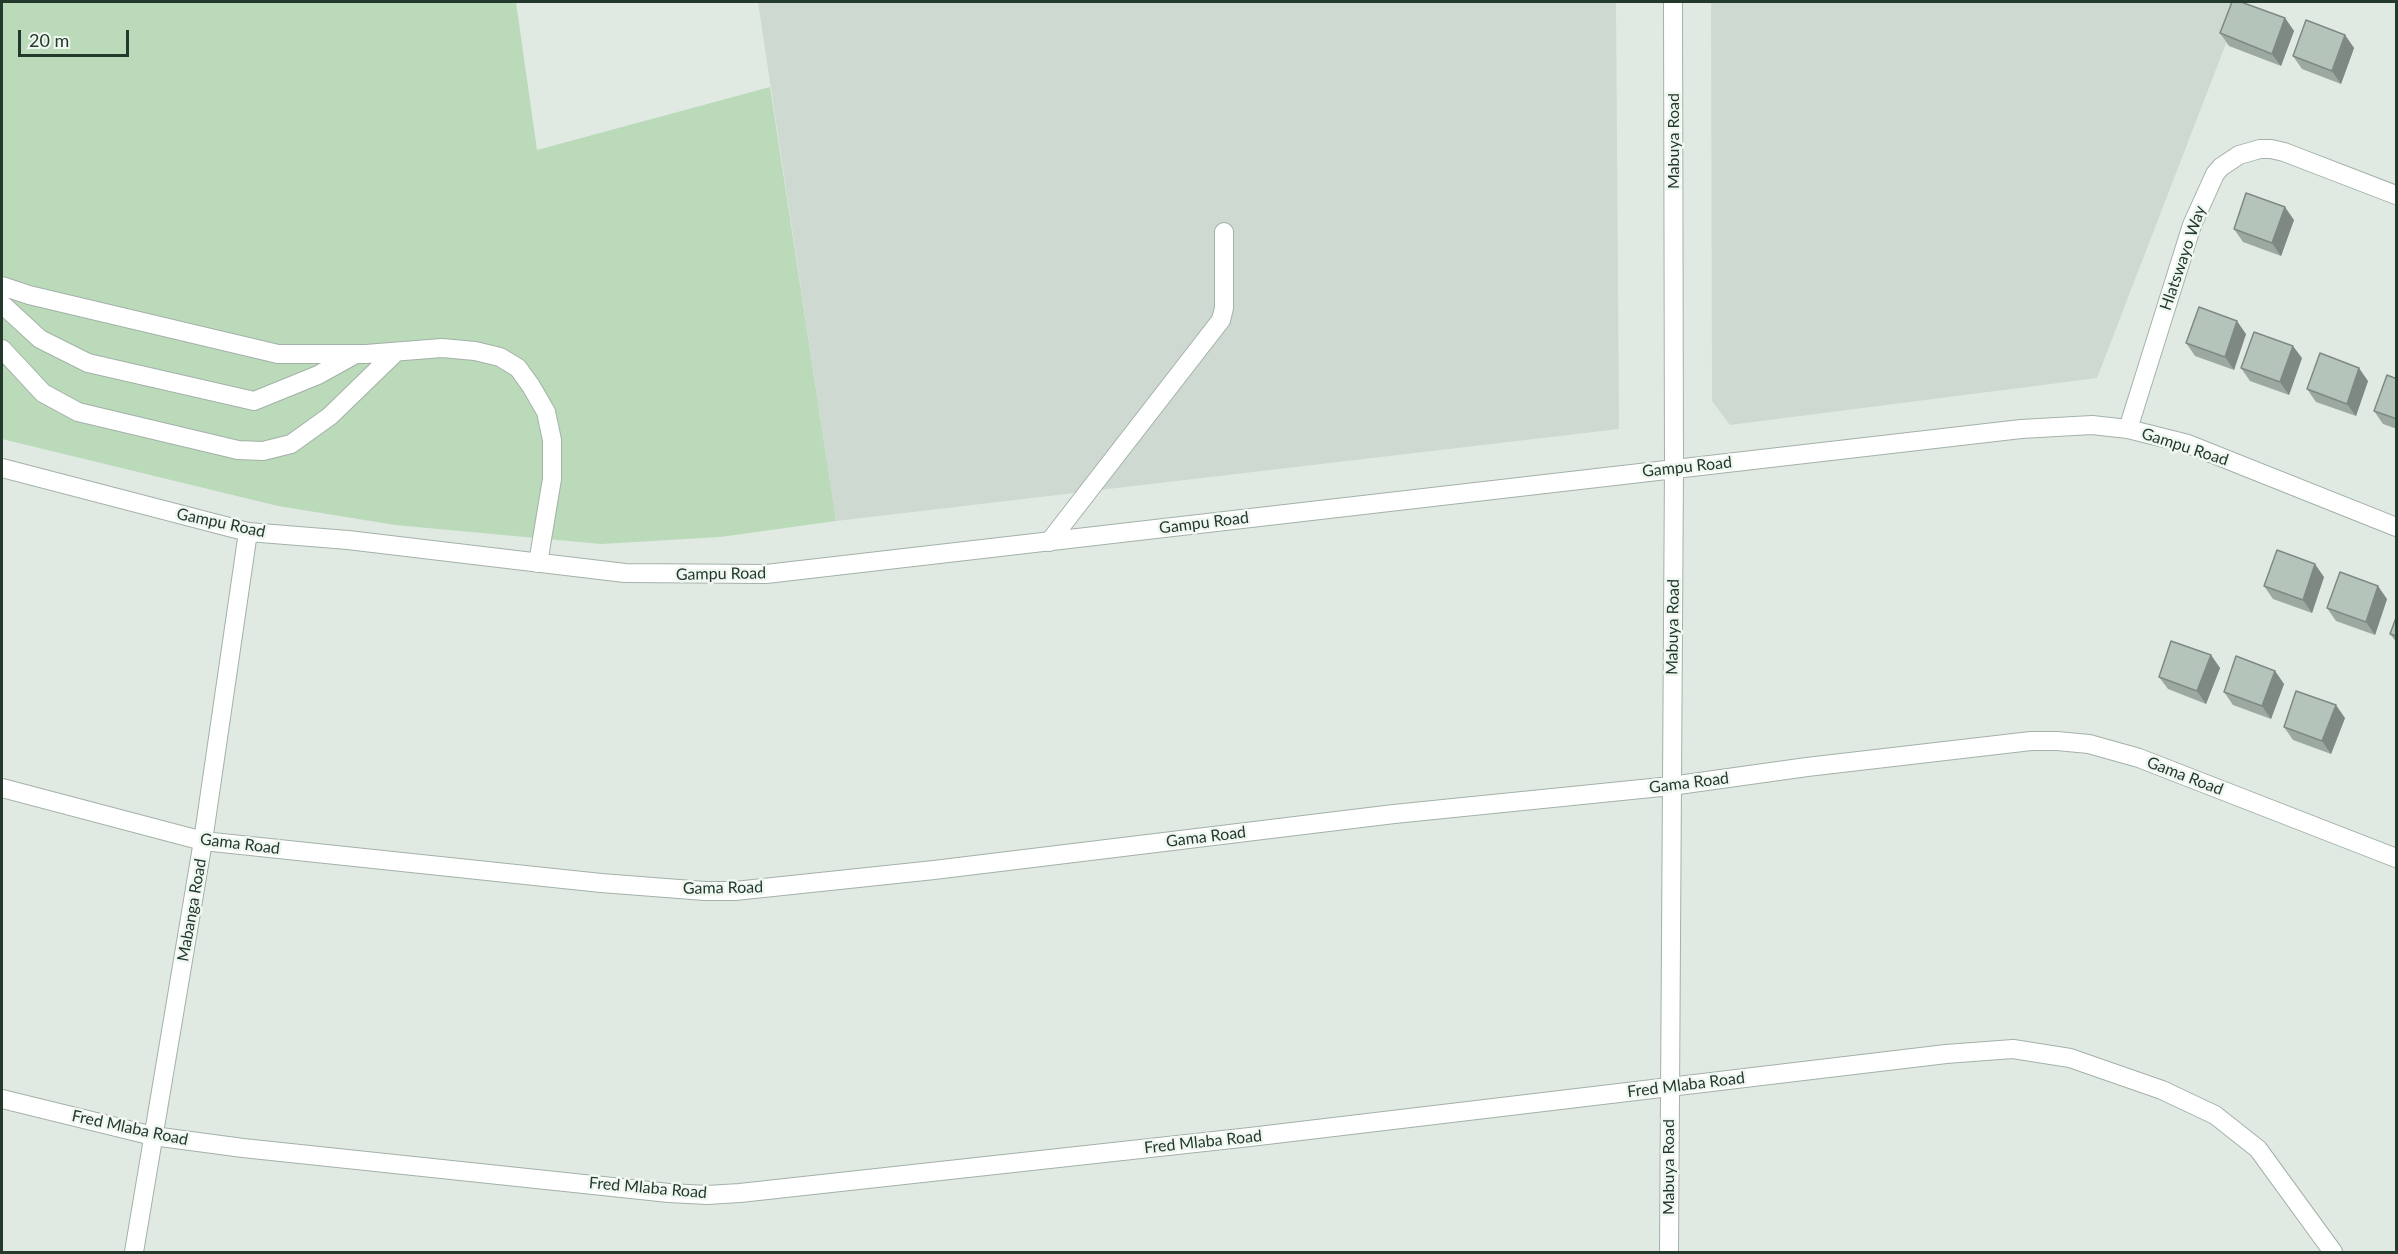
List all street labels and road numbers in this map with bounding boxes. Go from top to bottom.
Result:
street label: Mabuya Road [1664,93,1684,189]
street label: Hlatswayo Way [2156,203,2210,313]
street label: Gampu Road [2139,424,2231,470]
street label: Gampu Road [1641,453,1733,481]
street label: Gampu Road [175,504,267,542]
street label: Gampu Road [1158,508,1250,538]
street label: Gampu Road [676,564,766,584]
street label: Mabuya Road [1663,579,1683,675]
street label: Gama Road [2144,753,2226,799]
street label: Gama Road [1648,769,1730,797]
street label: Gama Road [1165,823,1247,851]
street label: Gama Road [199,830,281,858]
street label: Mabanga Road [173,857,211,963]
street label: Gama Road [683,878,763,898]
street label: Fred Mlaba Road [1626,1068,1746,1102]
street label: Fred Mlaba Road [70,1106,190,1150]
street label: Mabuya Road [1659,1119,1679,1215]
street label: Fred Mlaba Road [1143,1126,1263,1158]
street label: Fred Mlaba Road [588,1173,708,1203]

